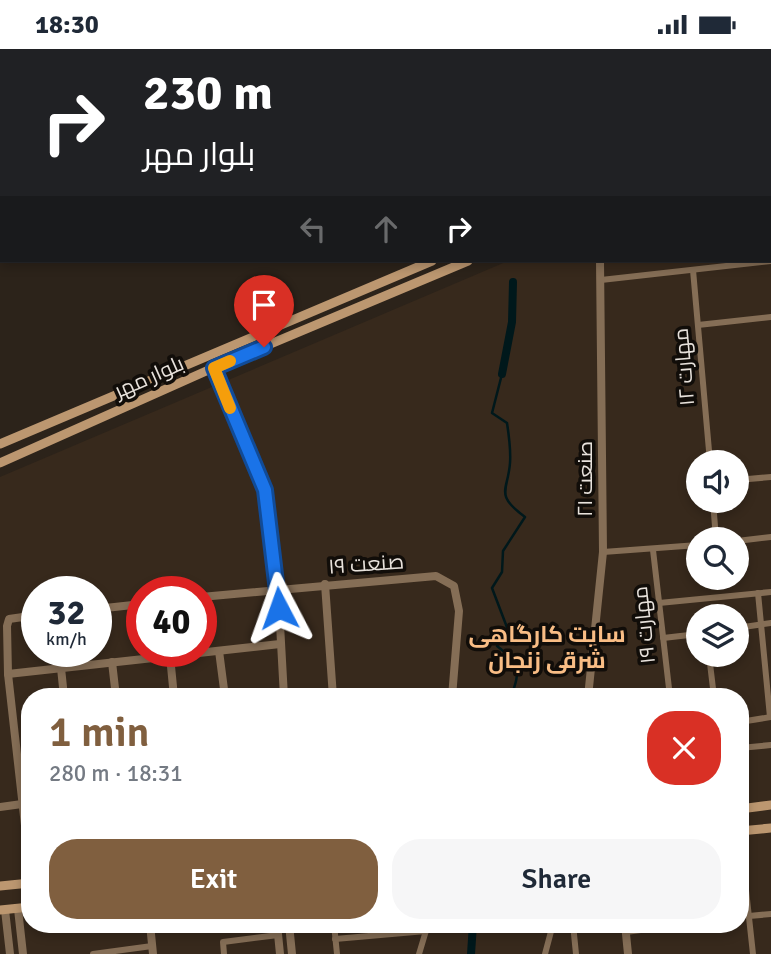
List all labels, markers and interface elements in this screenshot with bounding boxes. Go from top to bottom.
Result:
text: 18:30 [35,9,99,41]
text: 230 m [143,63,273,123]
icon: right [28,77,119,168]
text: بلوار مهر [143,135,255,174]
icon: left [294,210,332,248]
icon: ahead [367,210,405,248]
icon: right [440,210,478,248]
pin [234,275,294,347]
icon: arrive [245,286,283,324]
street label: مهارت ۱۲ [668,327,700,407]
street label: بلوار مهر [109,350,188,404]
street label: صنعت ۲۱ [572,441,598,517]
map controls [686,450,749,667]
button: sound [686,450,749,513]
button: search [686,527,749,590]
street label: صنعت ۱۹ [327,548,405,580]
position arrow [242,571,316,645]
speed limit sign: 40 [126,576,217,667]
street label: مهارت ۱۹ [627,585,661,665]
text: 32 [48,591,85,634]
button: layers [686,604,749,667]
district label: سایت کارگاهی شرقی زنجان [468,620,626,675]
text: km/h [46,628,87,650]
text: 1 min [49,707,150,758]
button: close [647,711,721,785]
text: 280 m · 18:31 [49,759,183,788]
button: Exit [49,839,378,919]
button: Share [392,839,721,919]

